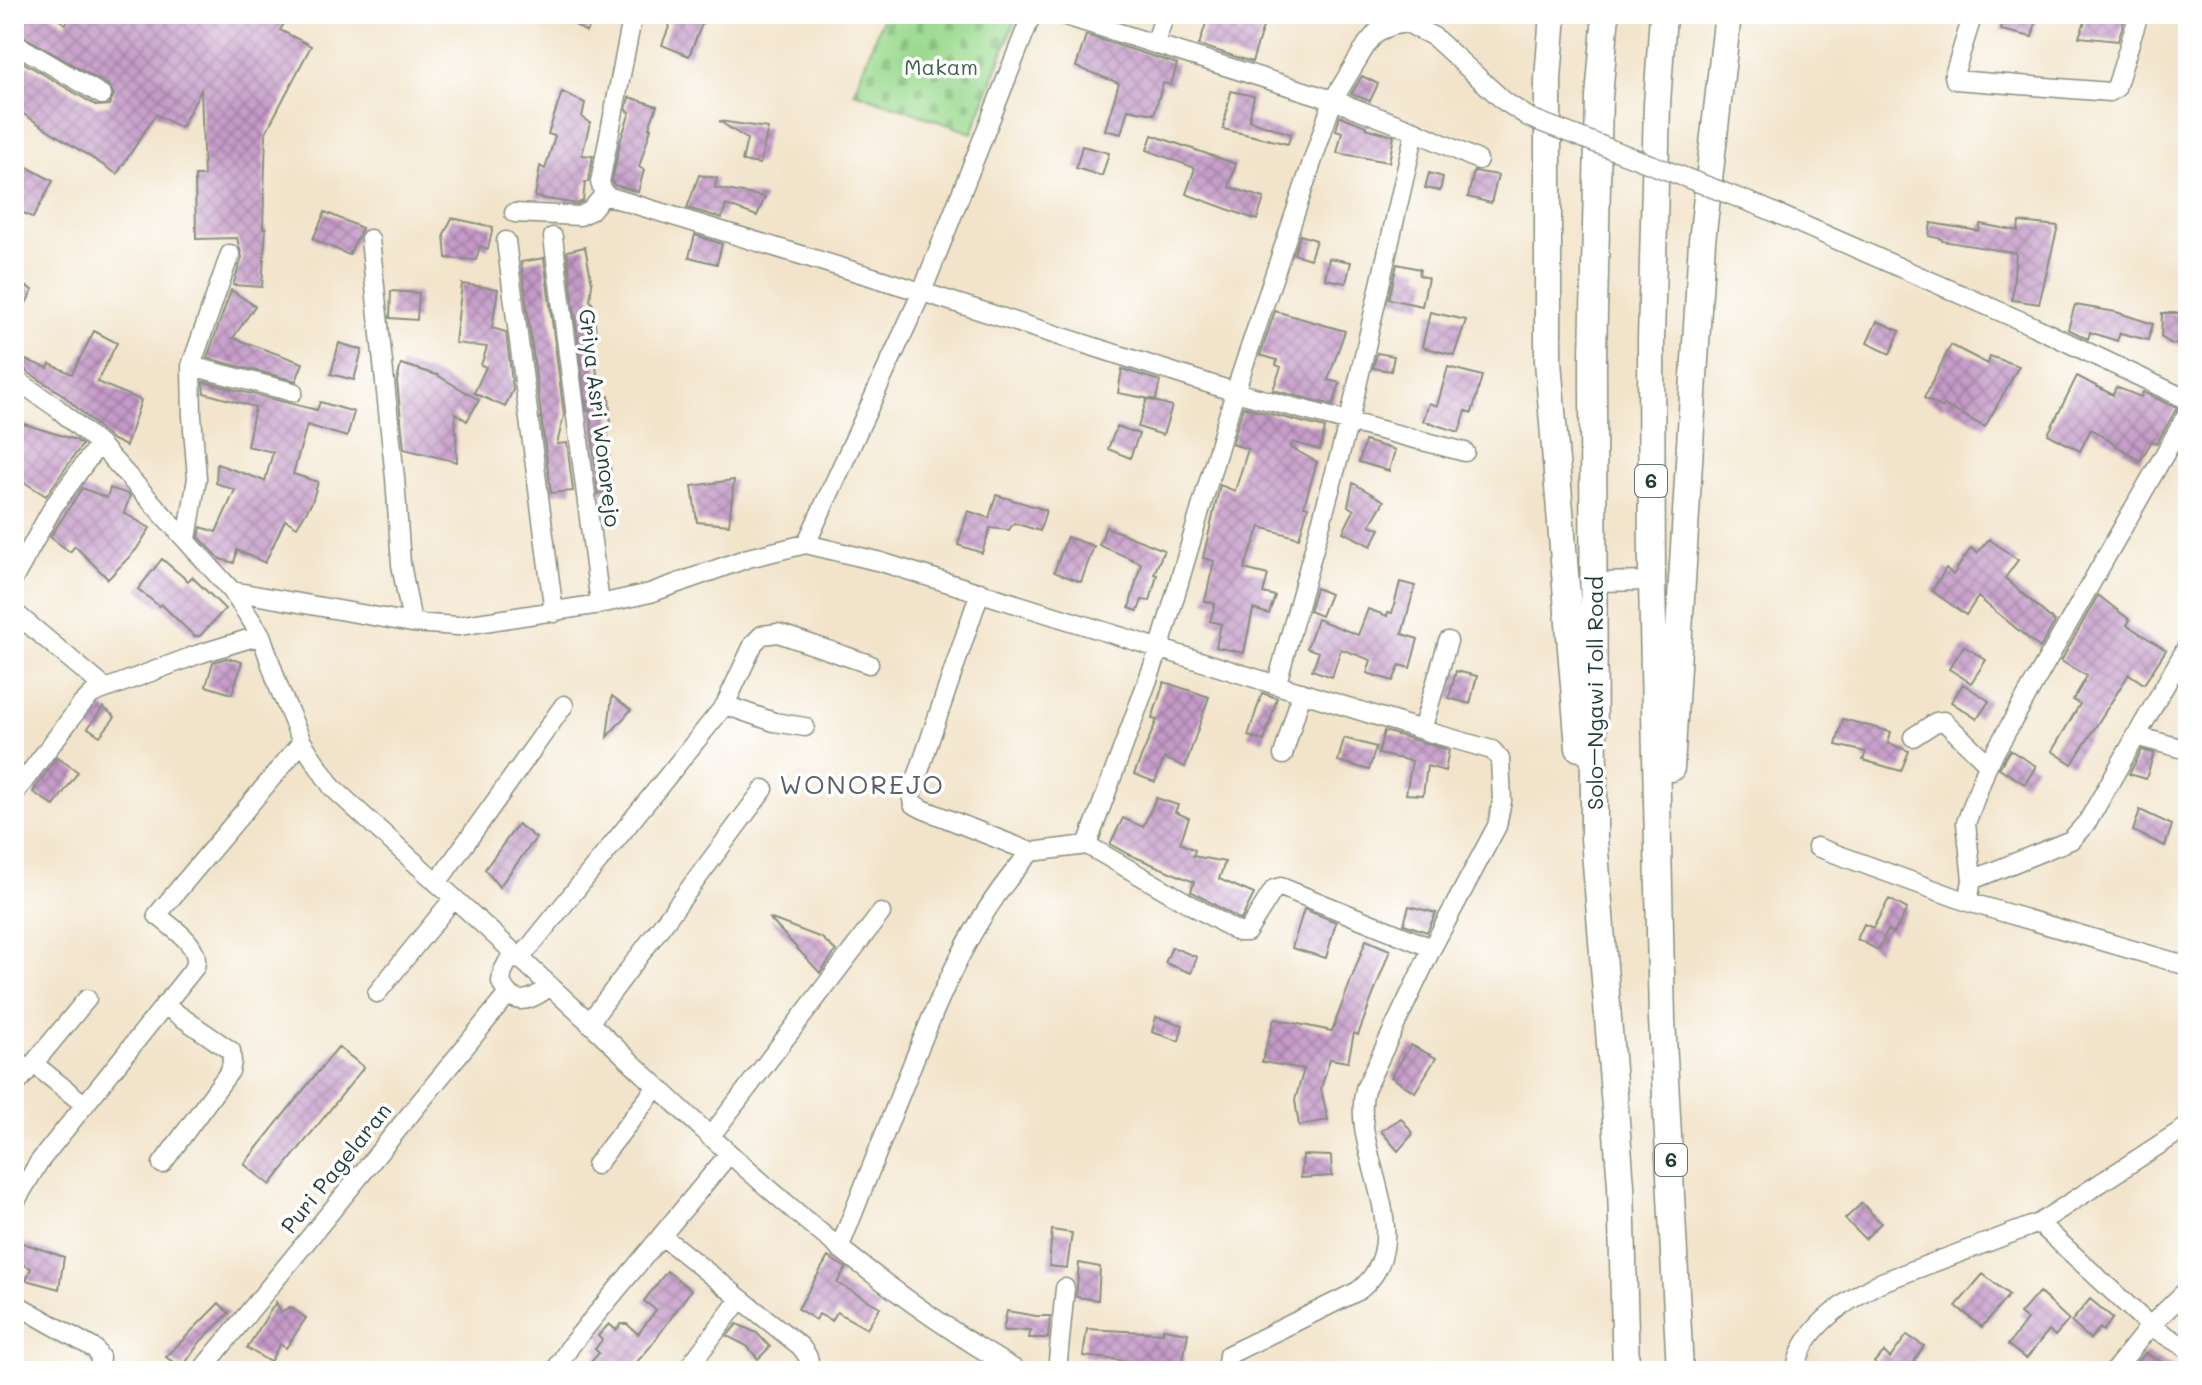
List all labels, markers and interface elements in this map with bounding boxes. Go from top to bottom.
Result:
park label: Makam [904,52,978,81]
street label: Griya Asri Wonorejo [573,307,628,529]
road number: 6 [1635,465,1667,497]
street label: Solo–Ngawi Toll Road [1580,576,1609,810]
district label: WONOREJO [779,767,945,801]
street label: Puri Pagelaran [274,1096,397,1239]
road number: 6 [1655,1144,1687,1176]

